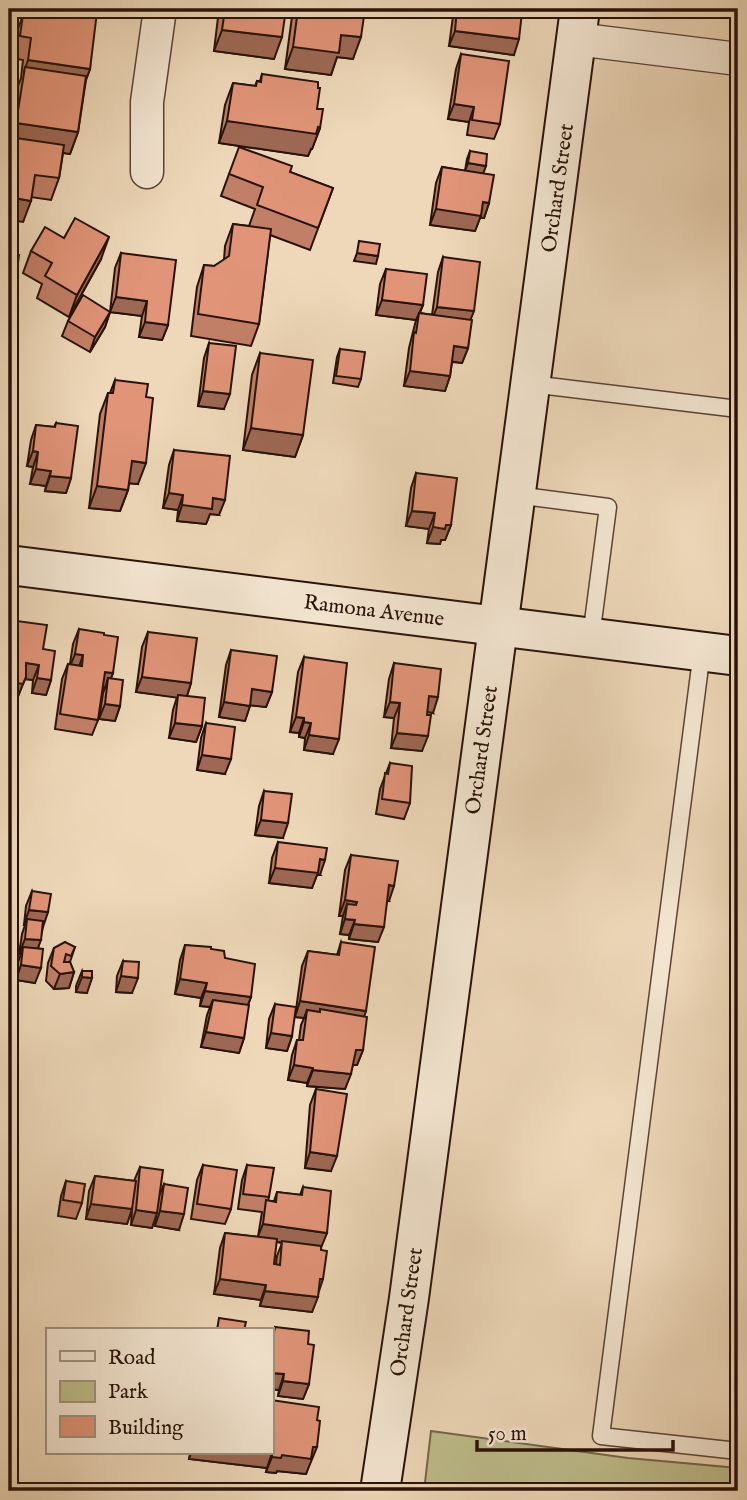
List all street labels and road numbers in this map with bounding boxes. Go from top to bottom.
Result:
street label: Orchard Street [536,122,581,254]
street label: Ramona Avenue [302,589,446,634]
street label: Orchard Street [460,684,505,816]
street label: Orchard Street [385,1246,430,1378]

